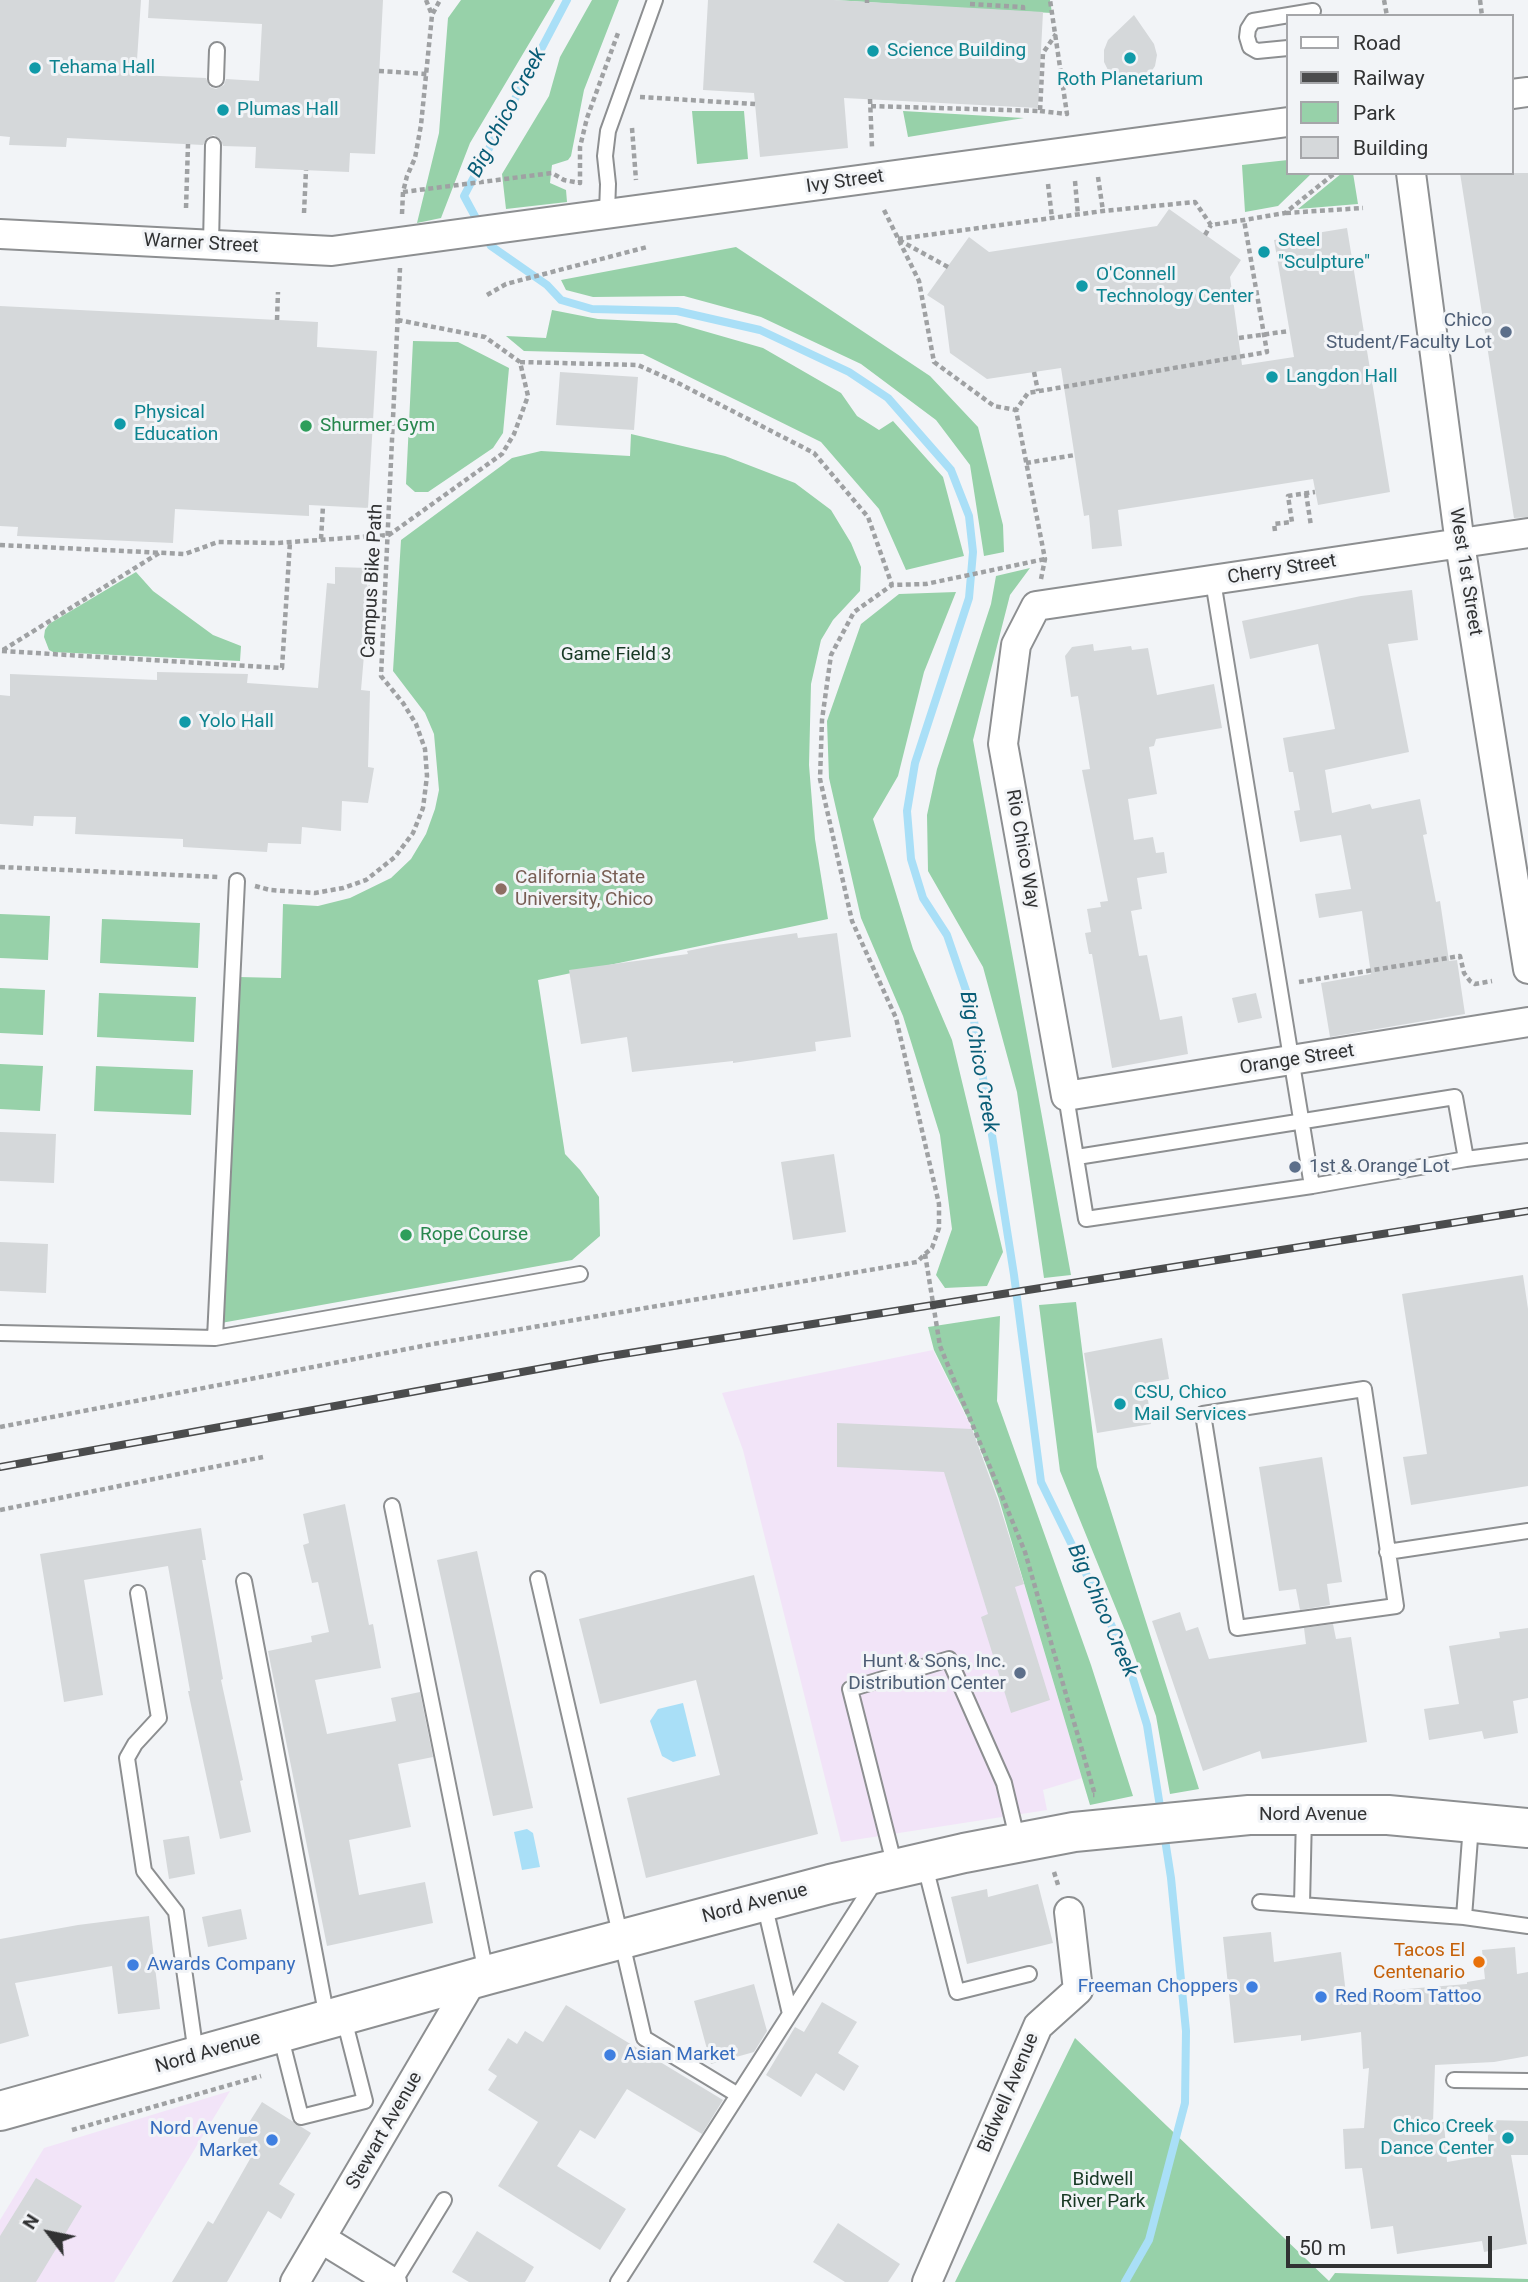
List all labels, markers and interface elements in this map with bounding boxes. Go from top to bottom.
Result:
legend [1286,14,1514,175]
text: Road [1353,31,1401,55]
place label: Science Building [887,40,1026,62]
marker: Science Building [865,43,881,59]
water label: Big Chico Creek [463,44,553,182]
marker: Roth Planetarium [1122,50,1138,66]
place label: Tehama Hall [49,57,155,79]
marker: Tehama Hall [27,60,43,76]
text: Railway [1353,66,1425,90]
place label: Roth Planetarium [1057,69,1203,91]
place label: Plumas Hall [237,99,339,121]
text: Park [1353,101,1395,125]
marker: Plumas Hall [215,102,231,118]
text: Building [1353,136,1428,160]
street label: Ivy Street [805,165,885,199]
street label: Warner Street [143,230,259,258]
place label: Steel "Sculpture" [1278,230,1370,274]
marker: Steel "Sculpture" [1256,244,1272,260]
place label: O'Connell Technology Center [1096,264,1254,308]
marker: O'Connell Technology Center [1074,278,1090,294]
place label: Chico Student/Faculty Lot [1326,310,1492,354]
marker: Chico Student/Faculty Lot [1498,324,1514,340]
place label: Langdon Hall [1286,366,1398,388]
marker: Langdon Hall [1264,369,1280,385]
place label: Physical Education [134,402,218,446]
place label: Shurmer Gym [320,415,435,437]
marker: Physical Education [112,416,128,432]
marker: Shurmer Gym [298,418,314,434]
street label: Campus Bike Path [358,503,388,659]
street label: West 1st Street [1444,507,1486,637]
street label: Cherry Street [1226,550,1338,590]
park label: Game Field 3 [561,644,671,666]
place label: Yolo Hall [199,711,274,733]
marker: Yolo Hall [177,714,193,730]
street label: Rio Chico Way [1000,788,1044,910]
place label: California State University, Chico [515,867,653,911]
marker: California State University, Chico [493,881,509,897]
water label: Big Chico Creek [953,989,1003,1135]
street label: Orange Street [1238,1040,1356,1080]
place label: 1st & Orange Lot [1309,1156,1450,1178]
marker: 1st & Orange Lot [1287,1159,1303,1175]
place label: Rope Course [420,1224,528,1246]
marker: Rope Course [398,1227,414,1243]
place label: CSU, Chico Mail Services [1134,1382,1246,1426]
marker: CSU, Chico Mail Services [1112,1396,1128,1412]
water label: Big Chico Creek [1061,1541,1143,1681]
place label: Hunt & Sons, Inc. Distribution Center [848,1651,1006,1695]
marker: Hunt & Sons, Inc. Distribution Center [1012,1665,1028,1681]
street label: Nord Avenue [1259,1804,1367,1826]
street label: Nord Avenue [700,1879,810,1929]
place label: Tacos El Centenario [1373,1940,1465,1984]
place label: Awards Company [147,1954,296,1976]
marker: Tacos El Centenario [1471,1954,1487,1970]
marker: Awards Company [125,1957,141,1973]
place label: Freeman Choppers [1078,1976,1238,1998]
marker: Freeman Choppers [1244,1979,1260,1995]
place label: Red Room Tattoo [1335,1986,1482,2008]
marker: Red Room Tattoo [1313,1989,1329,2005]
street label: Nord Avenue [153,2027,263,2079]
street label: Bidwell Avenue [974,2030,1044,2156]
place label: Asian Market [624,2044,735,2066]
marker: Asian Market [602,2047,618,2063]
street label: Stewart Avenue [342,2068,428,2194]
place label: Chico Creek Dance Center [1380,2116,1494,2160]
place label: Nord Avenue Market [150,2118,258,2162]
marker: Chico Creek Dance Center [1500,2130,1516,2146]
marker: Nord Avenue Market [264,2132,280,2148]
park label: Bidwell River Park [1061,2169,1145,2213]
north arrow [14,2198,84,2268]
text: N [17,2210,44,2233]
scale bar [1290,2222,1496,2266]
text: 50 m [1299,2236,1346,2260]

